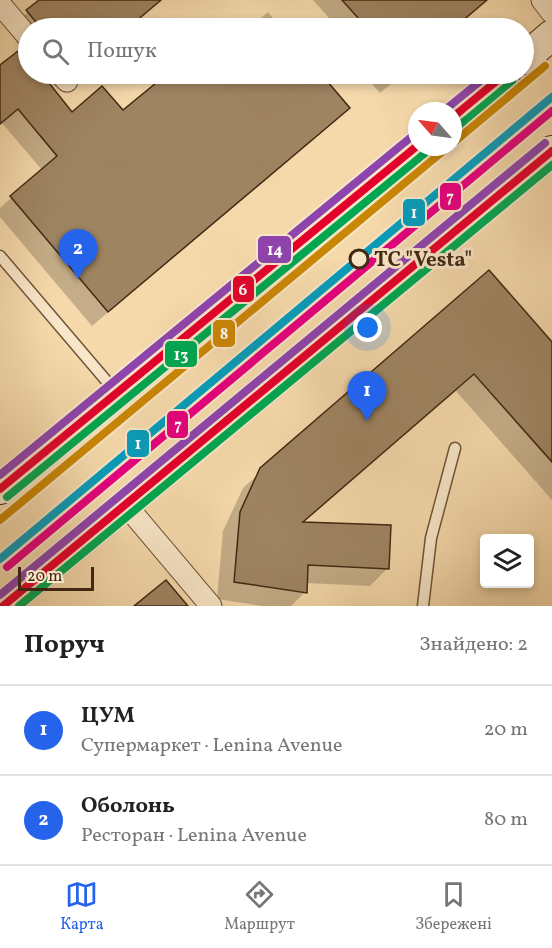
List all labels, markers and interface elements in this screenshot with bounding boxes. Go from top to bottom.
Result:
search box [18,18,534,84]
icon: search [39,35,72,68]
text: Пошук [87,36,157,67]
north arrow [408,102,462,156]
line badge: 7 [439,182,462,211]
text: 7 [446,187,454,209]
line badge: 1 [402,198,426,227]
text: 1 [411,203,417,225]
pin: 2 [58,230,98,279]
line badge: 14 [257,235,292,264]
text: 14 [267,240,283,262]
place label: TC "Vesta" [374,246,472,275]
marker: TC "Vesta" [349,249,369,269]
line badge: 6 [232,275,255,303]
text: 6 [239,280,248,302]
your location [353,313,382,342]
line badge: 8 [212,319,236,348]
text: 8 [220,324,228,346]
line badge: 13 [164,340,198,368]
text: 13 [174,345,188,367]
pin: 1 [348,372,386,421]
line badge: 7 [166,410,189,439]
text: 7 [174,415,182,437]
line badge: 1 [126,429,150,458]
text: 1 [135,434,141,456]
map controls [480,534,534,588]
button: layers [480,534,534,588]
scale bar [18,564,94,592]
text: 20 m [27,566,62,588]
text: Поруч [24,627,105,663]
text: Знайдено: 2 [419,631,528,659]
text: ЦУМ [81,701,135,732]
text: 1 [39,716,48,744]
text: 20 m [484,716,528,744]
text: Супермаркет · Lenina Avenue [81,732,343,760]
text: Оболонь [81,791,175,822]
text: 2 [38,806,49,834]
text: 80 m [484,806,528,834]
text: Ресторан · Lenina Avenue [81,822,307,850]
tab: Карта [60,878,104,936]
tab: Маршрут [224,878,295,936]
tab: Збережені [415,878,492,936]

